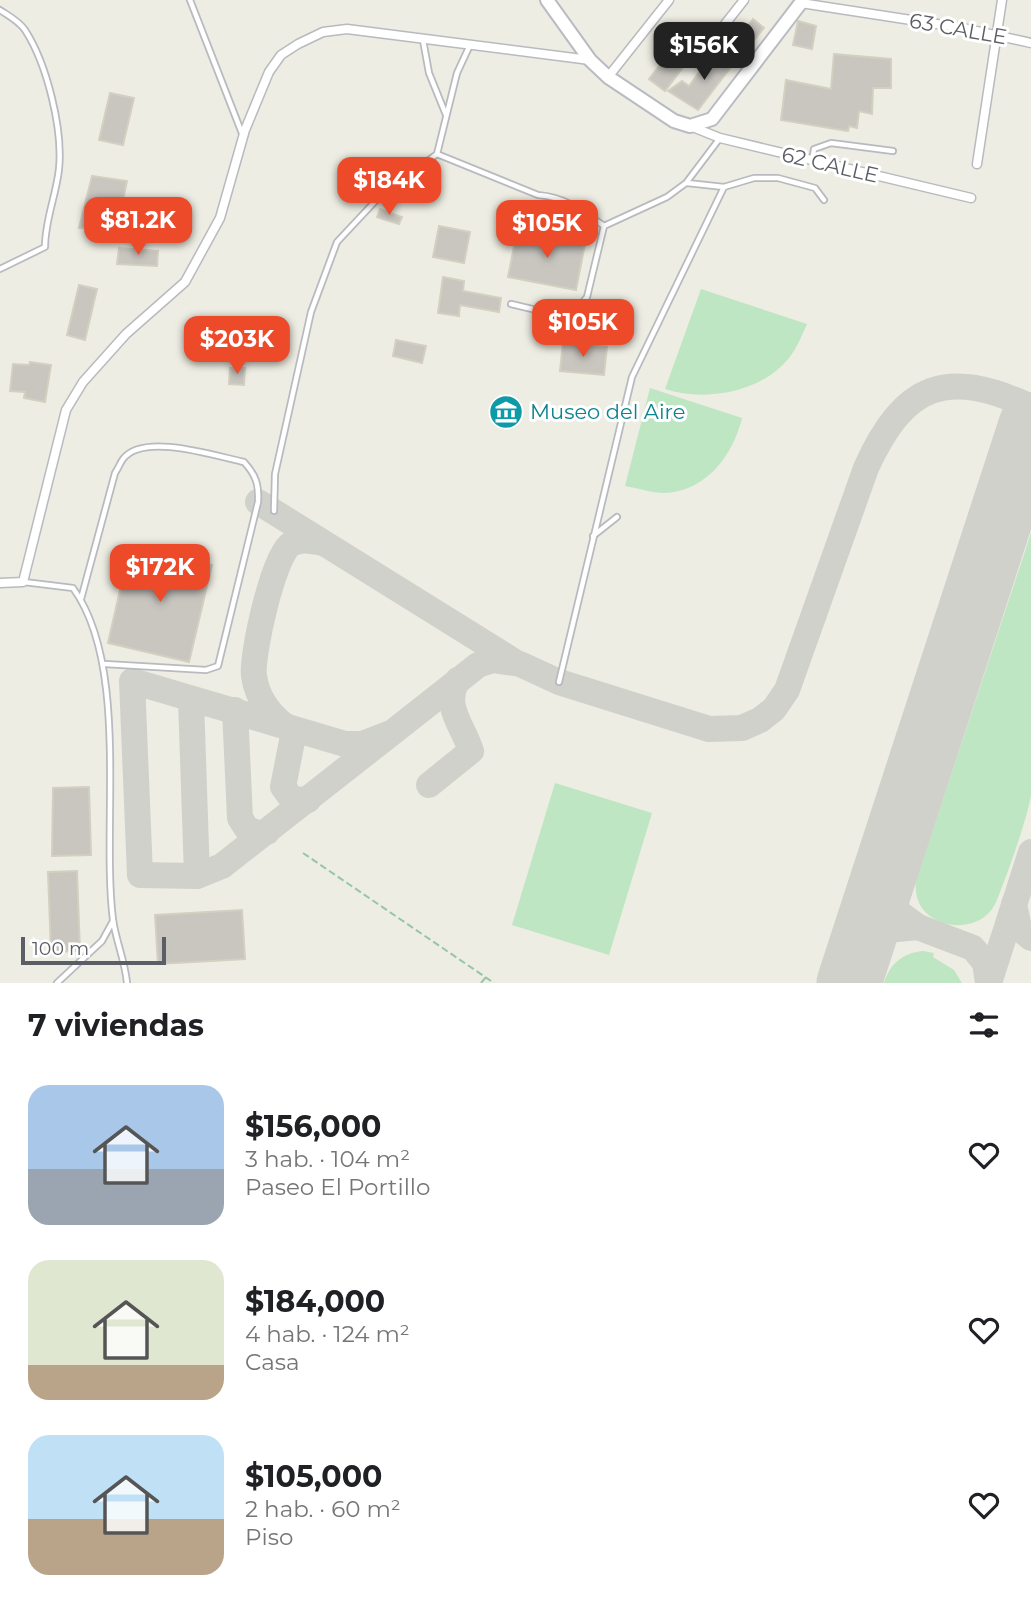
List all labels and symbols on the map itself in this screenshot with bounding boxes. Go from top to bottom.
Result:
street label: 63 CALLE [907,8,1009,49]
pin: $156K [655,22,753,82]
street label: 62 CALLE [779,141,881,188]
pin: $184K [340,158,438,217]
pin: $81.2K [81,198,195,257]
pin: $105K [498,201,596,260]
pin: $105K [534,300,632,359]
pin: $203K [188,316,286,376]
museum icon: Museo del Aire [487,393,525,431]
place label: Museo del Aire [530,399,685,424]
pin: $172K [111,544,209,604]
scale bar [21,934,166,966]

